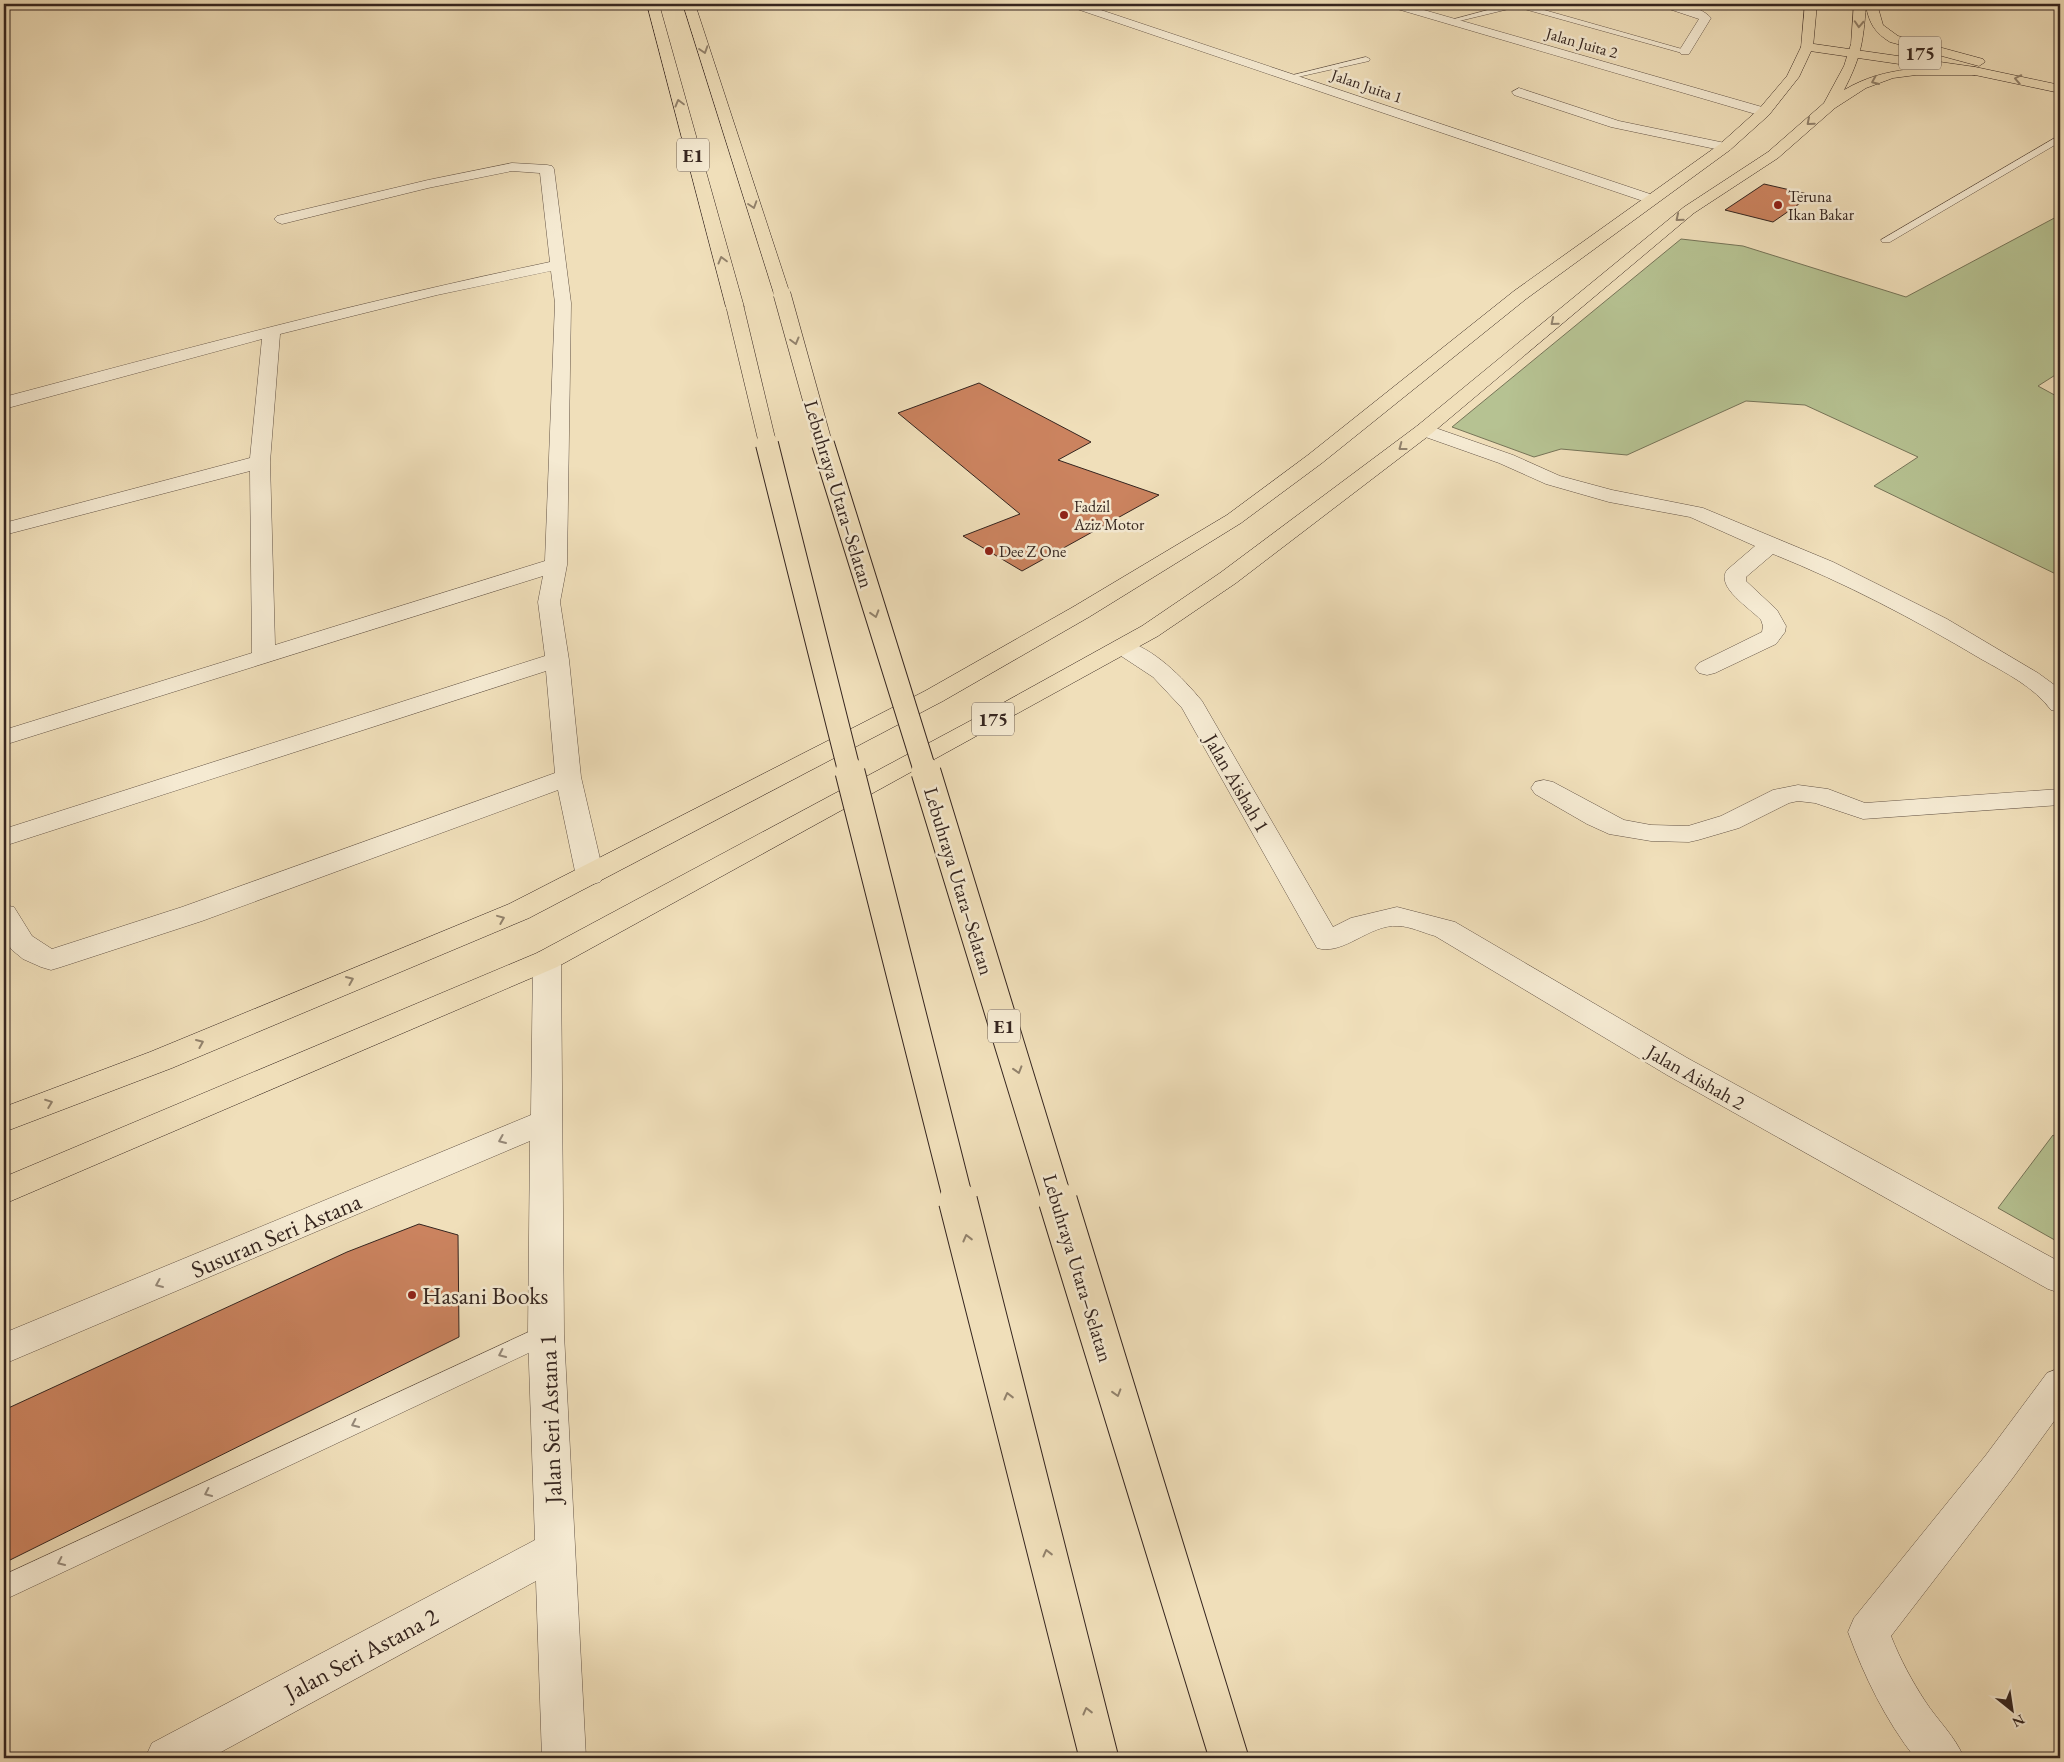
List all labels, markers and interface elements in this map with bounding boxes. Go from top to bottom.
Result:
one-way arrow [1853,20,1864,28]
street label: Jalan Juita 2 [1542,22,1621,63]
road number: 175 [1899,36,1941,70]
one-way arrow [698,46,708,54]
street label: Jalan Juita 1 [1327,63,1405,108]
one-way arrow [1871,74,1880,85]
one-way arrow [2013,75,2022,85]
one-way arrow [674,98,685,107]
one-way arrow [1807,117,1816,126]
road number: E1 [677,138,709,172]
place label: Teruna Ikan Bakar [1788,186,1855,225]
marker: Teruna Ikan Bakar [1772,199,1784,211]
one-way arrow [748,200,758,209]
one-way arrow [1676,212,1685,220]
one-way arrow [717,256,727,264]
one-way arrow [1551,316,1560,325]
one-way arrow [789,336,800,345]
street label: Lebuhraya Utara–Selatan [798,397,880,591]
one-way arrow [1398,441,1408,450]
place label: Fadzil Aziz Motor [1073,496,1145,535]
marker: Fadzil Aziz Motor [1058,509,1070,521]
place label: Dee Z One [999,541,1066,562]
marker: Dee Z One [983,545,995,557]
one-way arrow [870,610,880,618]
road number: 175 [972,702,1014,736]
street label: Jalan Aishah 1 [1197,727,1276,837]
street label: Lebuhraya Utara–Selatan [918,784,1000,978]
one-way arrow [496,914,505,925]
one-way arrow [345,976,354,987]
road number: E1 [988,1009,1020,1042]
street label: Jalan Aishah 2 [1640,1037,1750,1116]
one-way arrow [196,1039,204,1049]
one-way arrow [1012,1065,1022,1074]
one-way arrow [44,1098,53,1109]
one-way arrow [498,1133,507,1144]
street label: Lebuhraya Utara–Selatan [1037,1171,1119,1365]
street label: Susuran Seri Astana [186,1185,366,1285]
one-way arrow [963,1235,973,1243]
one-way arrow [155,1278,164,1288]
place label: Hasani Books [422,1280,548,1311]
marker: Hasani Books [406,1289,418,1301]
street label: Jalan Seri Astana 1 [532,1334,569,1506]
one-way arrow [498,1348,507,1359]
one-way arrow [1111,1388,1121,1396]
one-way arrow [1003,1392,1013,1400]
one-way arrow [351,1417,360,1428]
one-way arrow [204,1486,213,1497]
one-way arrow [1043,1550,1053,1558]
one-way arrow [57,1555,66,1565]
street label: Jalan Seri Astana 2 [277,1600,444,1708]
north arrow [1986,1684,2036,1734]
one-way arrow [1083,1707,1093,1716]
text: N [2009,1711,2028,1732]

